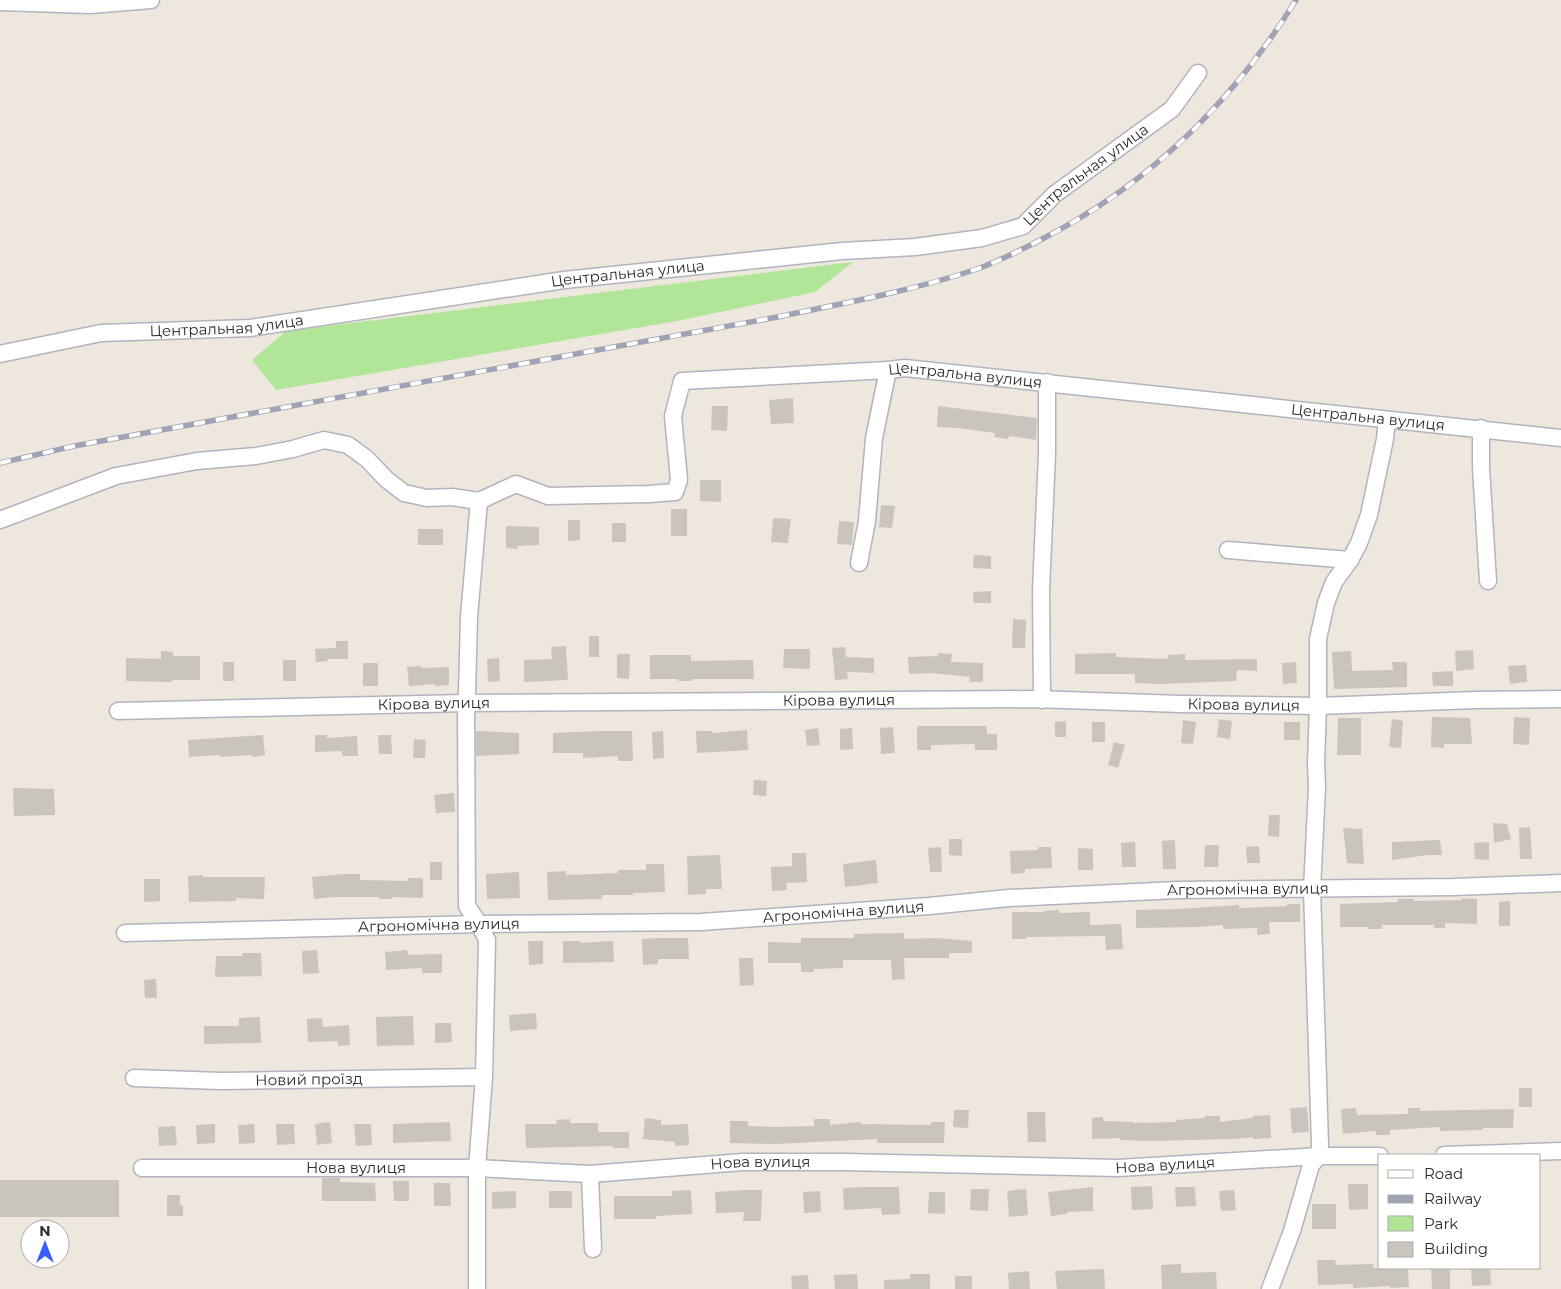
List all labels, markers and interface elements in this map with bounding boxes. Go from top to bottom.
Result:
street label: Центральная улица [1019,119,1152,230]
street label: Центральная улица [550,255,705,291]
street label: Центральная улица [149,310,305,340]
street label: Центральна вулиця [887,358,1043,392]
street label: Центральна вулиця [1290,399,1446,435]
street label: Кірова вулиця [783,690,895,710]
street label: Кірова вулиця [377,693,490,714]
street label: Кірова вулиця [1187,694,1300,715]
street label: Агрономічна вулиця [1166,878,1329,899]
street label: Агрономічна вулиця [762,896,925,927]
street label: Агрономічна вулиця [358,914,520,936]
street label: Новий проїзд [255,1069,363,1089]
street label: Нова вулиця [710,1152,810,1174]
street label: Нова вулиця [1115,1152,1216,1177]
legend [1378,1154,1541,1269]
street label: Нова вулиця [306,1158,406,1177]
text: Road [1424,1164,1463,1183]
text: Railway [1424,1189,1482,1208]
text: Park [1424,1214,1458,1233]
north arrow [20,1219,70,1269]
text: N [39,1222,51,1240]
text: Building [1424,1239,1488,1258]

